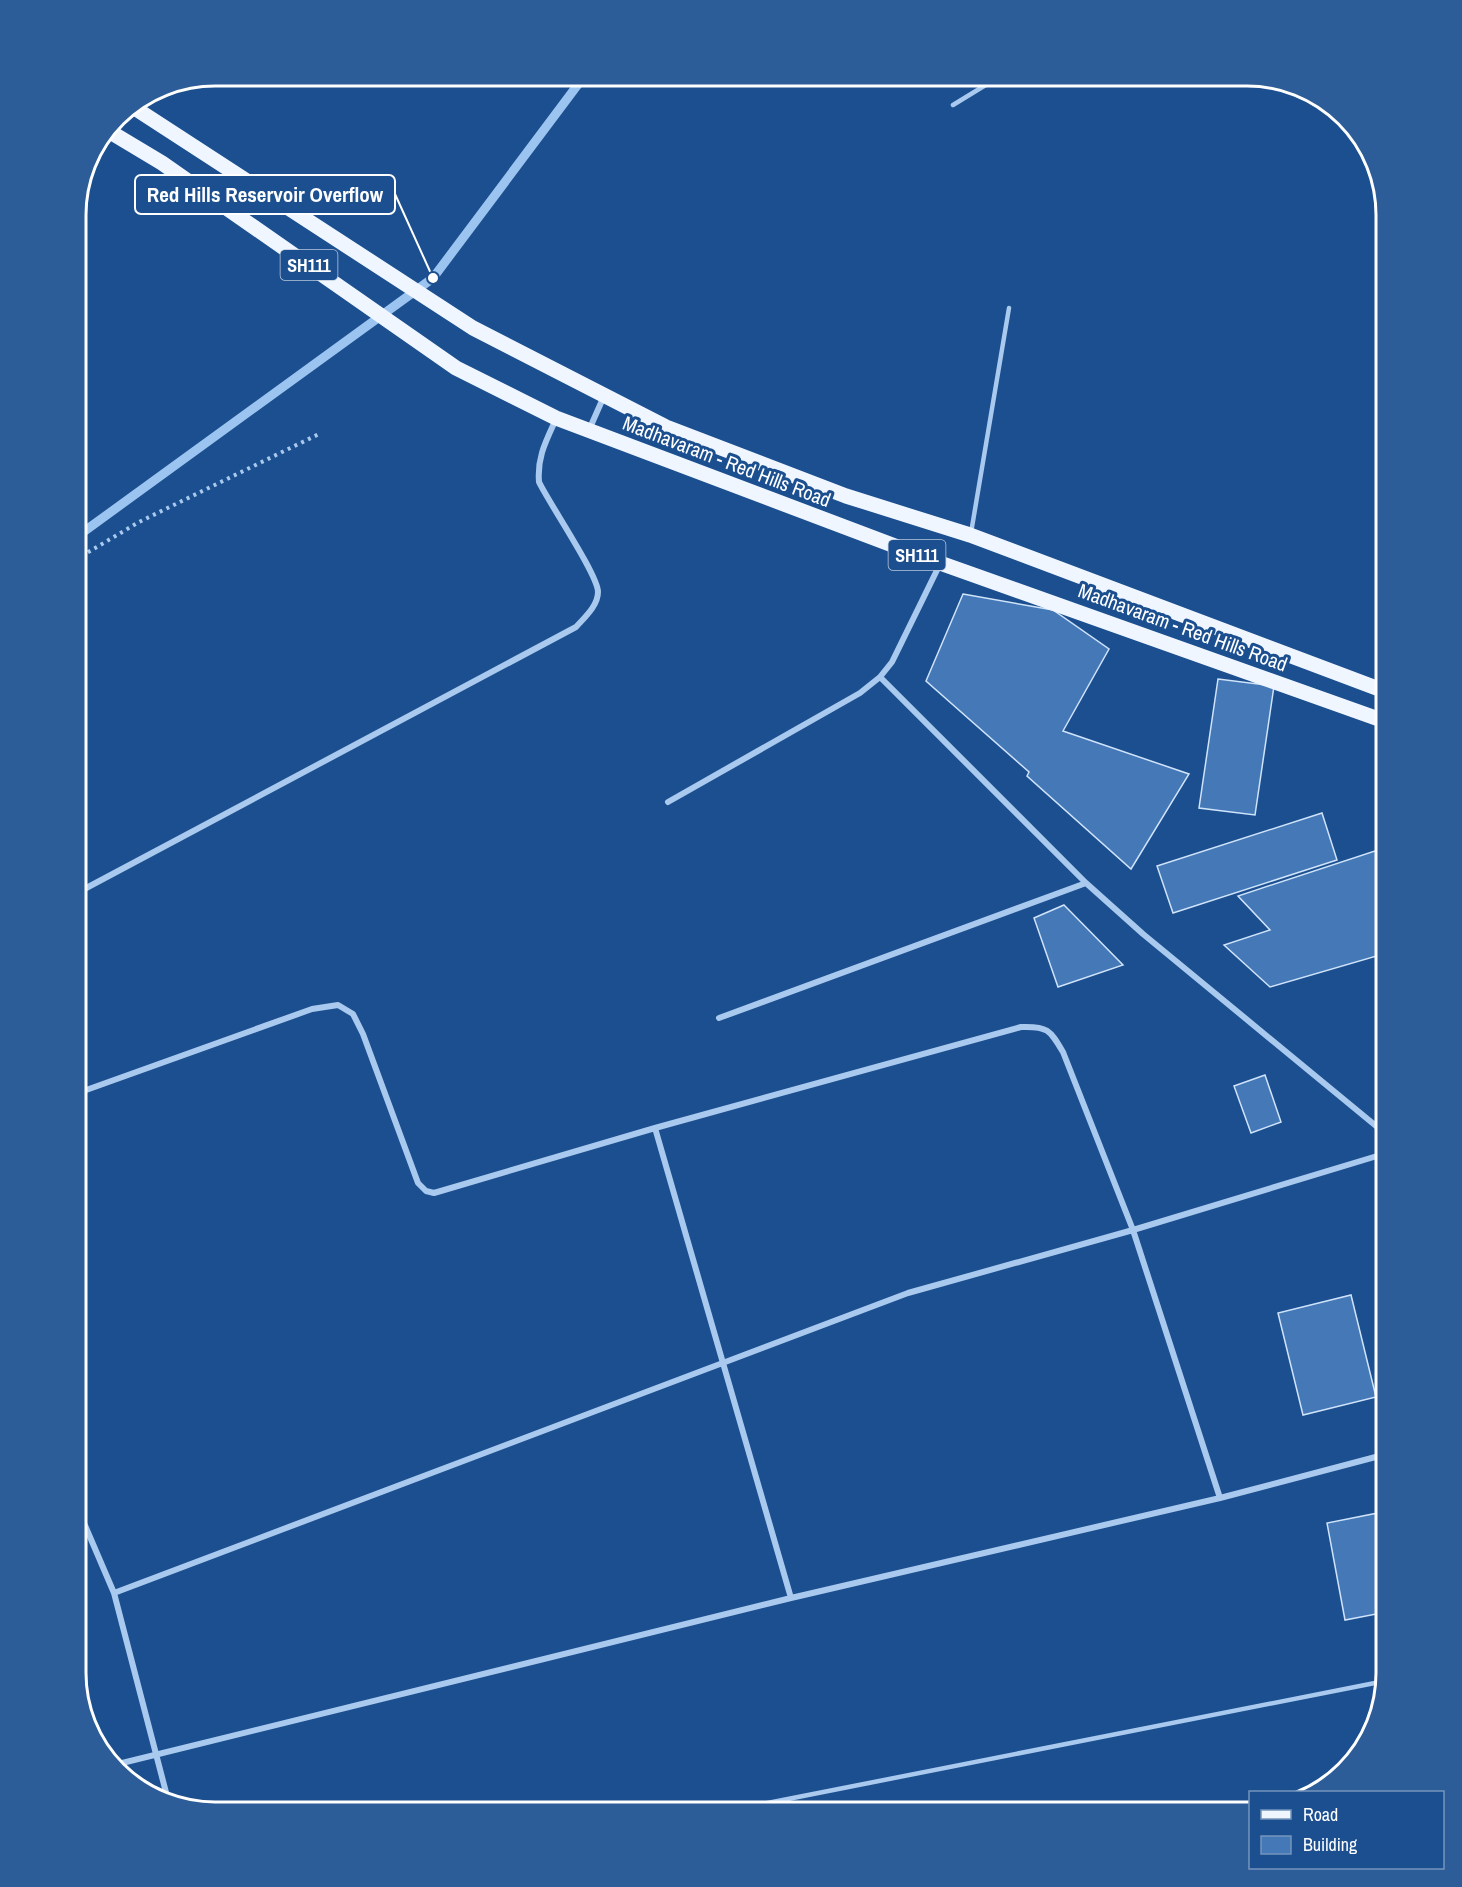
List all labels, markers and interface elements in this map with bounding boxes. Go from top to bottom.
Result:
callout: Red Hills Reservoir Overflow [135,175,395,214]
text: Red Hills Reservoir Overflow [147,180,384,209]
road number: SH111 [280,250,338,280]
street label: Madhavaram - Red Hills Road [619,409,835,513]
road number: SH111 [888,540,946,570]
street label: Madhavaram - Red Hills Road [1075,577,1291,677]
legend [1249,1791,1444,1869]
text: Road [1303,1802,1338,1827]
text: Building [1303,1832,1358,1857]

